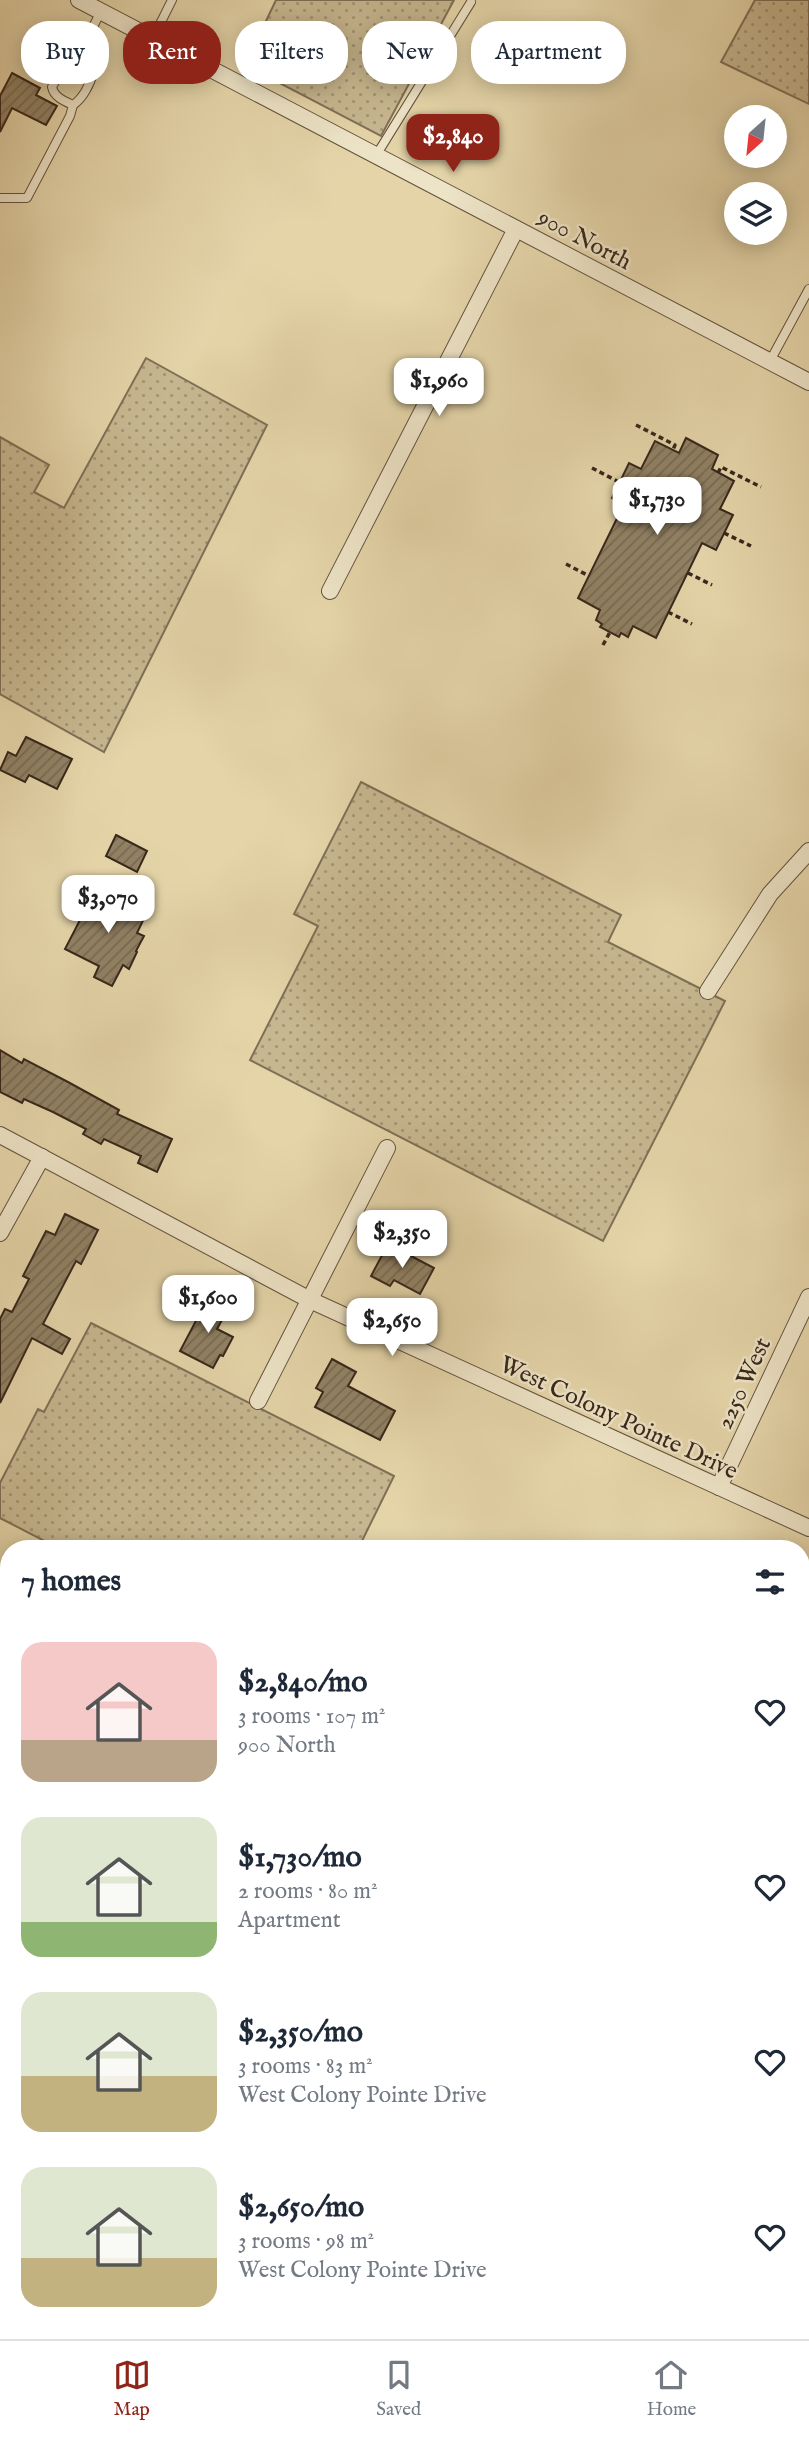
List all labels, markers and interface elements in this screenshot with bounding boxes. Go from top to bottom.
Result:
chip: Buy [21,21,109,84]
chip: Rent [123,21,221,84]
chip: Filters [235,21,348,84]
chip: New [362,21,457,84]
chip: Apartment [471,21,626,84]
north arrow [724,105,788,168]
map controls [724,105,787,245]
pin: $2,840 [396,114,510,174]
text: $2,840 [422,122,484,151]
button: layers [724,182,787,245]
street label: 900 North [531,202,637,278]
pin: $1,960 [382,358,496,418]
text: $1,960 [410,366,468,395]
pin: $1,730 [600,477,714,537]
text: $1,730 [629,485,685,514]
pin: $3,070 [51,876,165,935]
text: $3,070 [78,883,138,912]
pin: $2,350 [345,1210,459,1270]
text: $2,350 [373,1218,431,1247]
pin: $1,600 [151,1276,265,1335]
text: $1,600 [178,1283,238,1312]
pin: $2,650 [335,1298,449,1358]
text: $2,650 [363,1306,421,1335]
street label: 2250 West [710,1333,779,1434]
street label: West Colony Pointe Drive [494,1350,742,1487]
text: 7 homes [21,1563,121,1601]
icon: filters [751,1563,789,1601]
text: $2,840/mo [238,1664,367,1702]
icon: home [77,1670,161,1754]
icon: heart [751,1693,789,1731]
text: 3 rooms · 107 m² [238,1702,386,1731]
text: 900 North [238,1731,336,1760]
text: $1,730/mo [238,1839,362,1877]
icon: home [77,1845,161,1929]
icon: heart [751,1868,789,1906]
text: 2 rooms · 80 m² [238,1877,378,1906]
text: Apartment [238,1906,341,1935]
text: $2,350/mo [238,2014,363,2052]
icon: home [77,2020,161,2104]
icon: heart [751,2043,789,2081]
text: 3 rooms · 83 m² [238,2052,373,2081]
text: West Colony Pointe Drive [238,2081,487,2110]
text: $2,650/mo [238,2189,364,2227]
icon: home [77,2195,161,2279]
icon: heart [751,2218,789,2256]
text: 3 rooms · 98 m² [238,2227,374,2256]
text: West Colony Pointe Drive [238,2256,487,2285]
tab: Map [113,2356,151,2422]
tab: Saved [376,2356,421,2422]
tab: Home [647,2356,696,2422]

